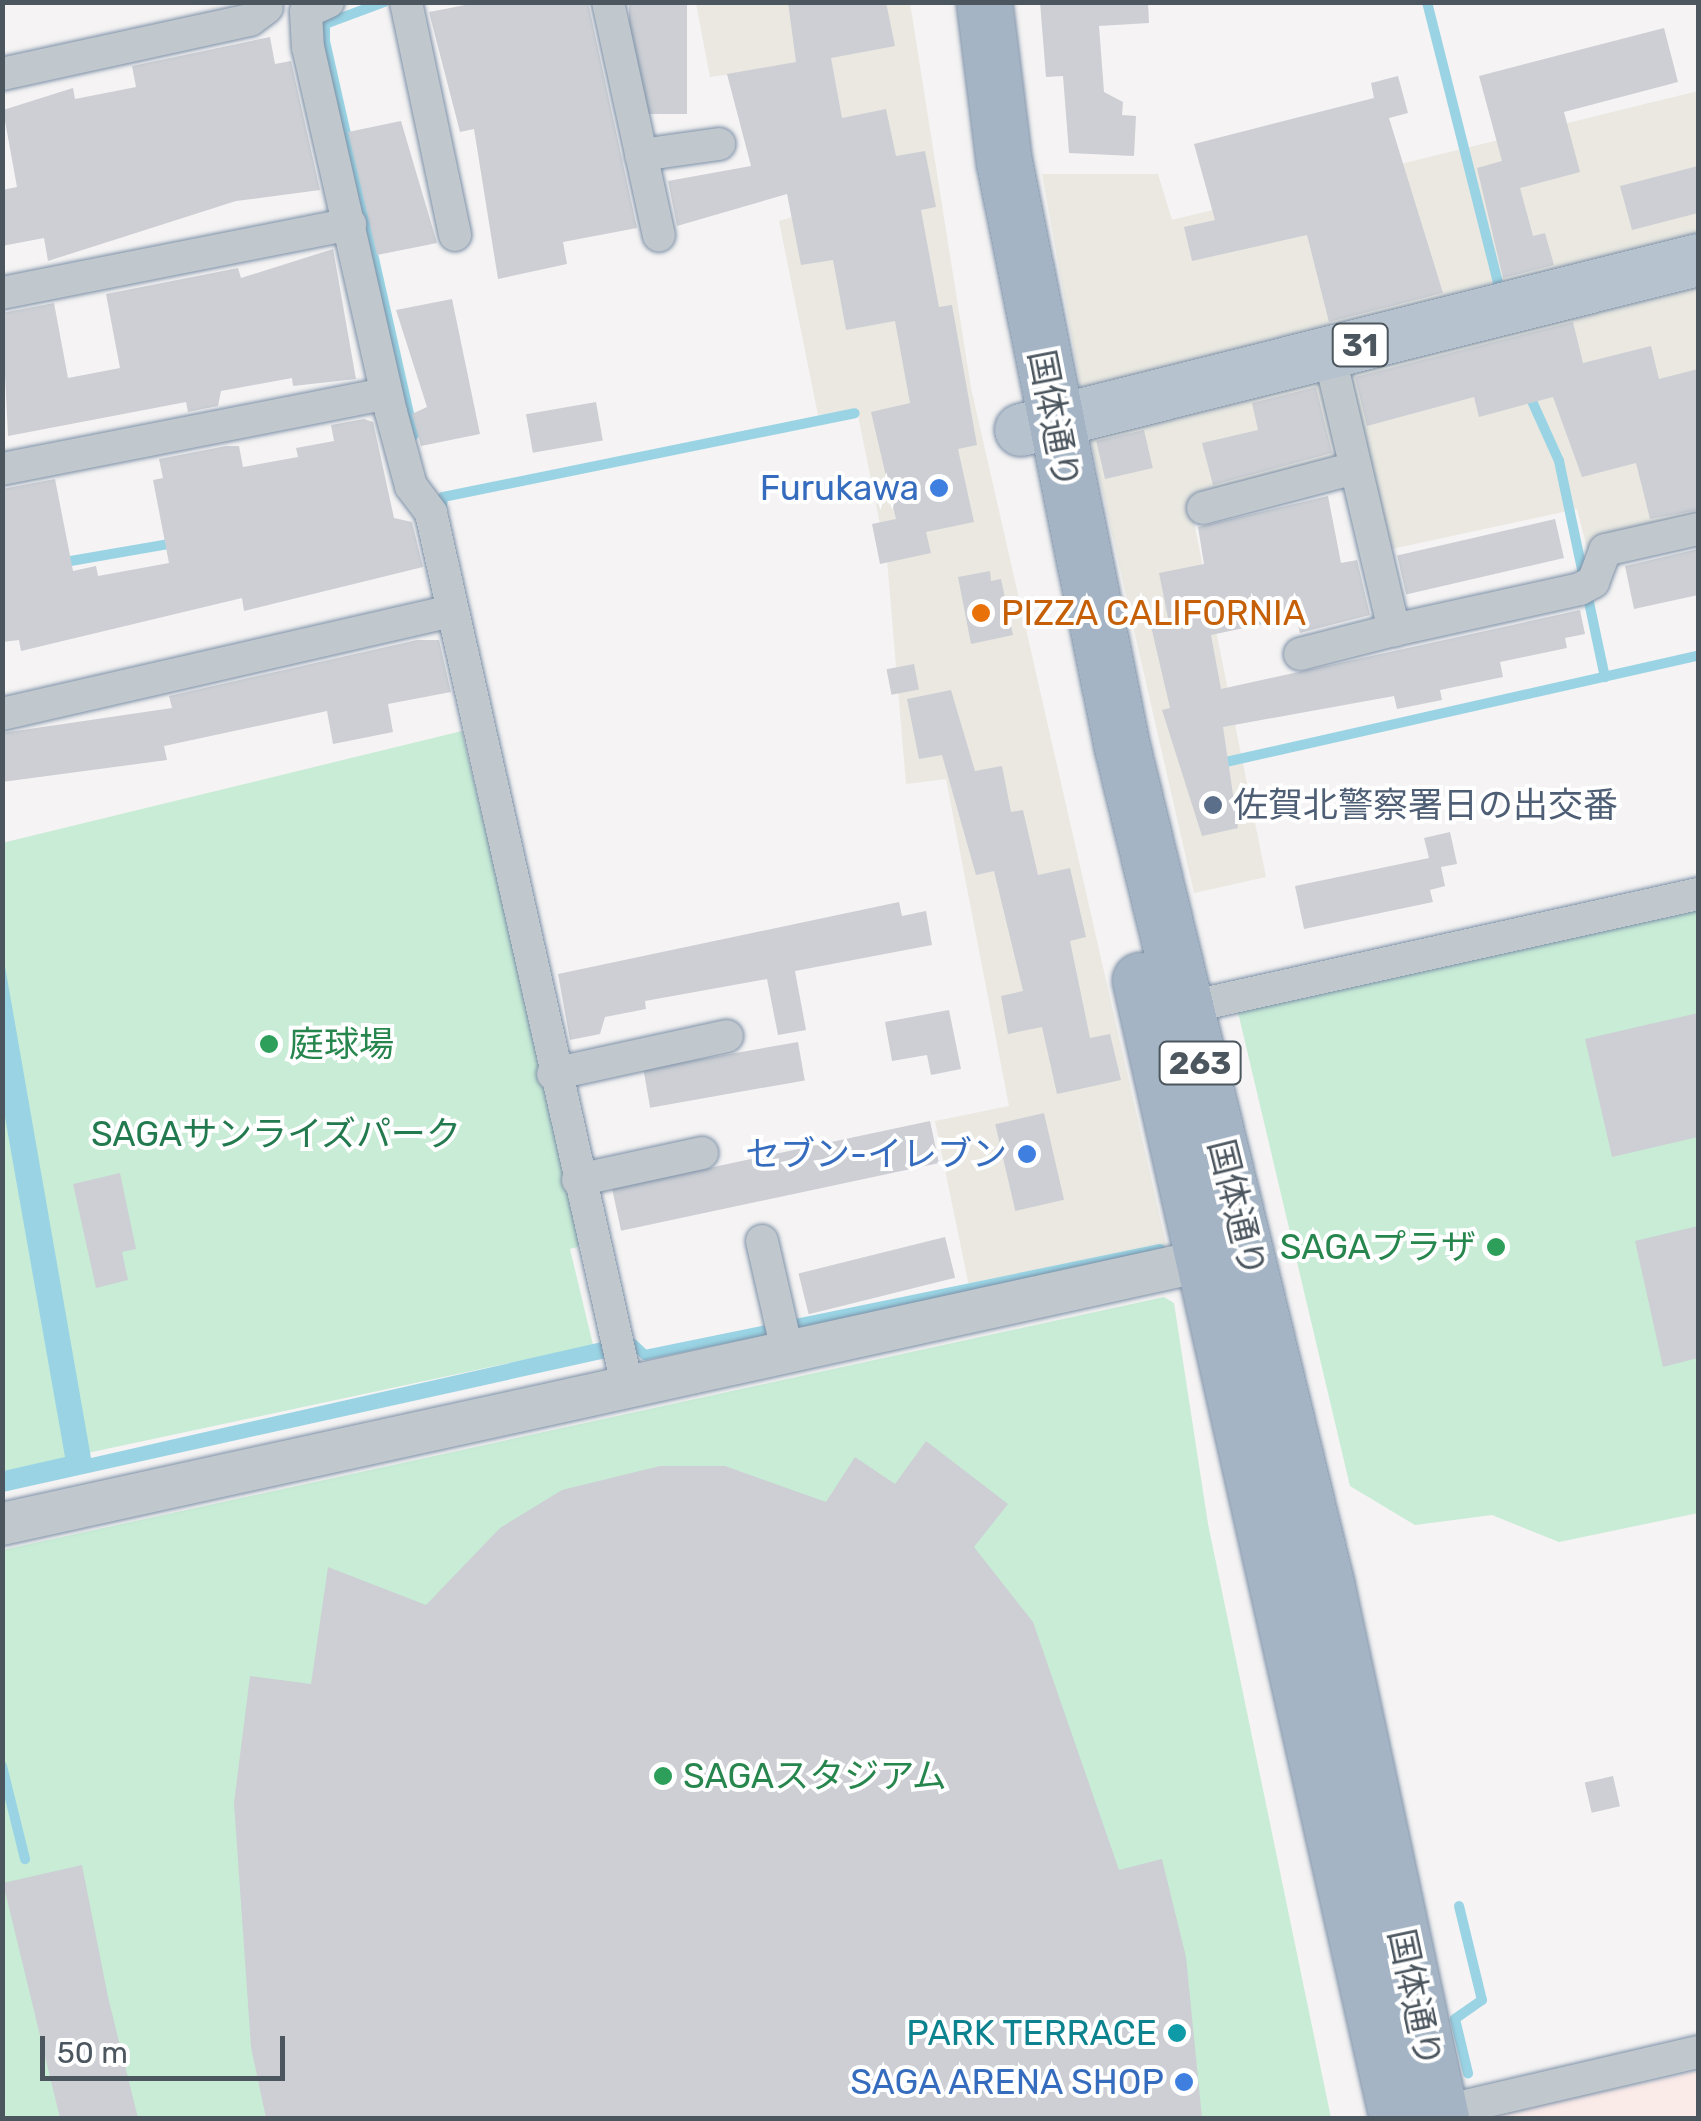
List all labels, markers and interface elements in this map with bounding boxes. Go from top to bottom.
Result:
road number: 31 [1330,318,1390,372]
street label: 国体通り [1020,346,1088,492]
place label: Furukawa [760,467,919,509]
marker: Furukawa [928,477,950,499]
place label: PIZZA CALIFORNIA [1001,592,1307,634]
marker: PIZZA CALIFORNIA [970,602,992,624]
place label: 佐賀北警察署日の出交番 [1233,784,1618,826]
marker: 佐賀北警察署日の出交番 [1202,794,1224,816]
place label: 庭球場 [289,1023,394,1065]
marker: 庭球場 [258,1033,280,1055]
road number: 263 [1158,1036,1242,1090]
park label: SAGAサンライズパーク [90,1113,462,1155]
place label: セブン-イレブン [745,1133,1007,1175]
street label: 国体通り [1200,1135,1274,1281]
marker: セブン-イレブン [1016,1143,1038,1165]
place label: SAGAプラザ [1280,1226,1476,1268]
marker: SAGAプラザ [1485,1236,1507,1258]
place label: SAGAスタジアム [683,1755,949,1797]
marker: SAGAスタジアム [652,1765,674,1787]
street label: 国体通り [1380,1925,1450,2071]
place label: PARK TERRACE [905,2012,1157,2054]
scale bar [45,2016,290,2078]
marker: PARK TERRACE [1166,2022,1188,2044]
text: 50 m [57,2035,128,2071]
place label: SAGA ARENA SHOP [847,2061,1164,2103]
marker: SAGA ARENA SHOP [1173,2071,1195,2093]

